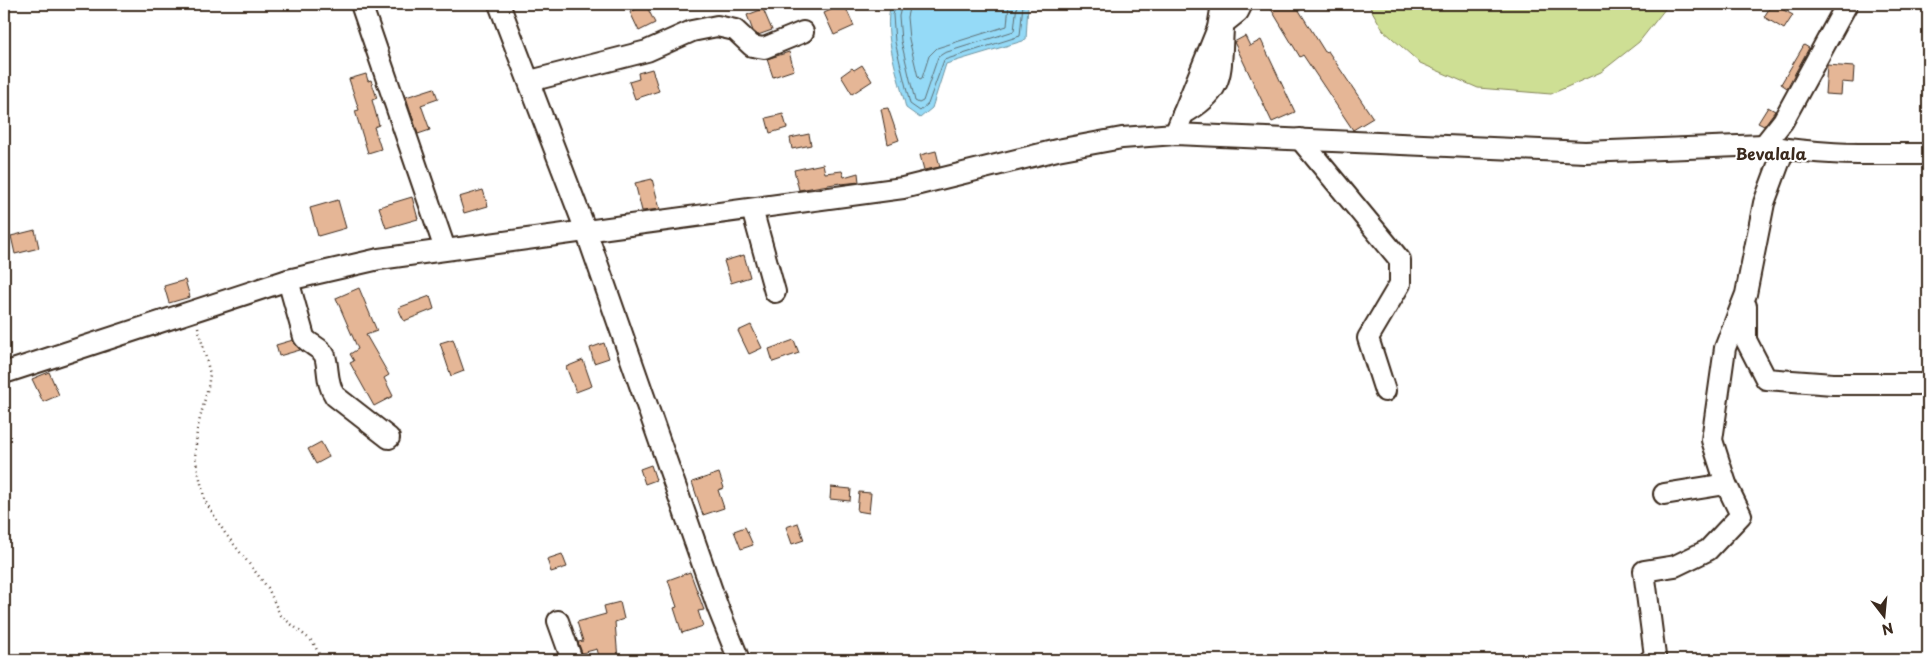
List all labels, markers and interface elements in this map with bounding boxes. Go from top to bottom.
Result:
district label: Bevalala [1735,141,1807,165]
north arrow [1860,592,1910,642]
text: N [1879,617,1896,641]

